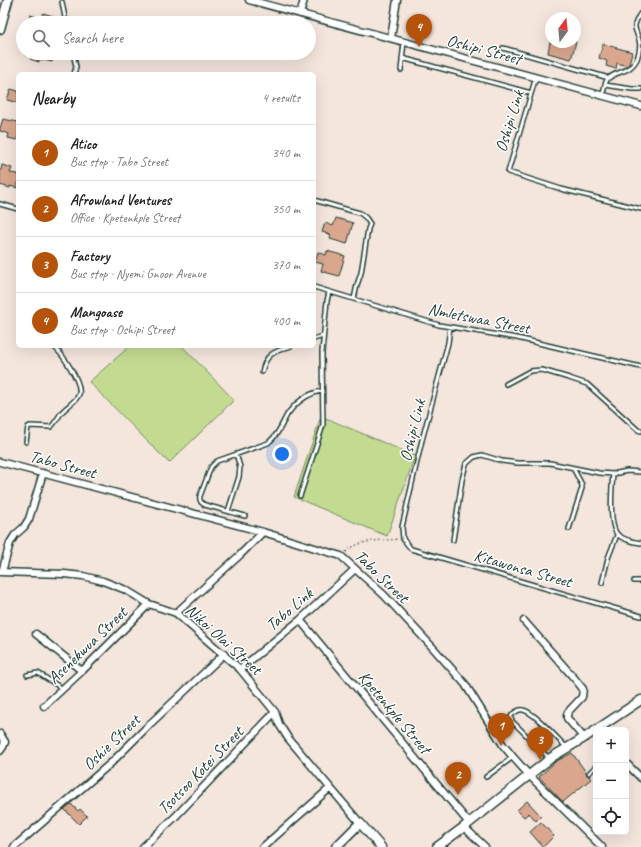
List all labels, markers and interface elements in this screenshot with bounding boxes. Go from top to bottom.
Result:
north arrow [545,12,581,48]
pin: 4 [406,14,432,47]
search box [16,16,316,60]
icon: search [30,27,52,49]
text: Search here [62,29,123,48]
street label: Oshipi Street [444,29,526,70]
street label: Oshipi Link [490,86,529,154]
text: Nearby [32,88,75,109]
text: 4 results [262,90,300,106]
text: Atico [70,135,96,154]
text: 1 [42,145,48,161]
text: 340 m [272,145,300,161]
text: Bus stop · Tabo Street [70,154,168,170]
text: Afrowland Ventures [70,191,171,210]
text: 2 [42,201,48,217]
text: 350 m [272,201,300,217]
text: Office · Kpetenkple Street [70,210,180,226]
text: Factory [70,247,110,266]
text: 3 [42,257,48,273]
text: 370 m [272,257,300,273]
text: Bus stop · Nyemi Gnoor Avenue [70,266,206,282]
street label: Nmletswaa Street [426,298,534,339]
text: Mangoase [70,303,122,322]
text: 4 [42,313,48,329]
text: 400 m [272,313,300,329]
text: Bus stop · Oshipi Street [70,322,174,338]
street label: Oshipi Link [395,395,431,463]
your location [272,444,292,464]
street label: Tabo Street [27,446,101,484]
street label: Tabo Street [350,545,415,609]
street label: Kitawonsa Street [472,545,576,593]
street label: Tabo Link [262,582,318,636]
street label: Nikoi Olai Street [181,599,268,681]
street label: Asenekwua Street [43,601,133,688]
street label: Kpetenkple Street [354,667,437,760]
street label: Oshie Street [78,708,146,775]
pin: 1 [488,713,514,746]
street label: Tsotsoo Kotei Street [153,720,249,819]
pin: 3 [527,727,553,760]
map controls [593,727,629,835]
button: + [593,727,629,763]
pin: 2 [445,762,471,795]
button: − [593,763,629,799]
button: locate [593,799,629,835]

